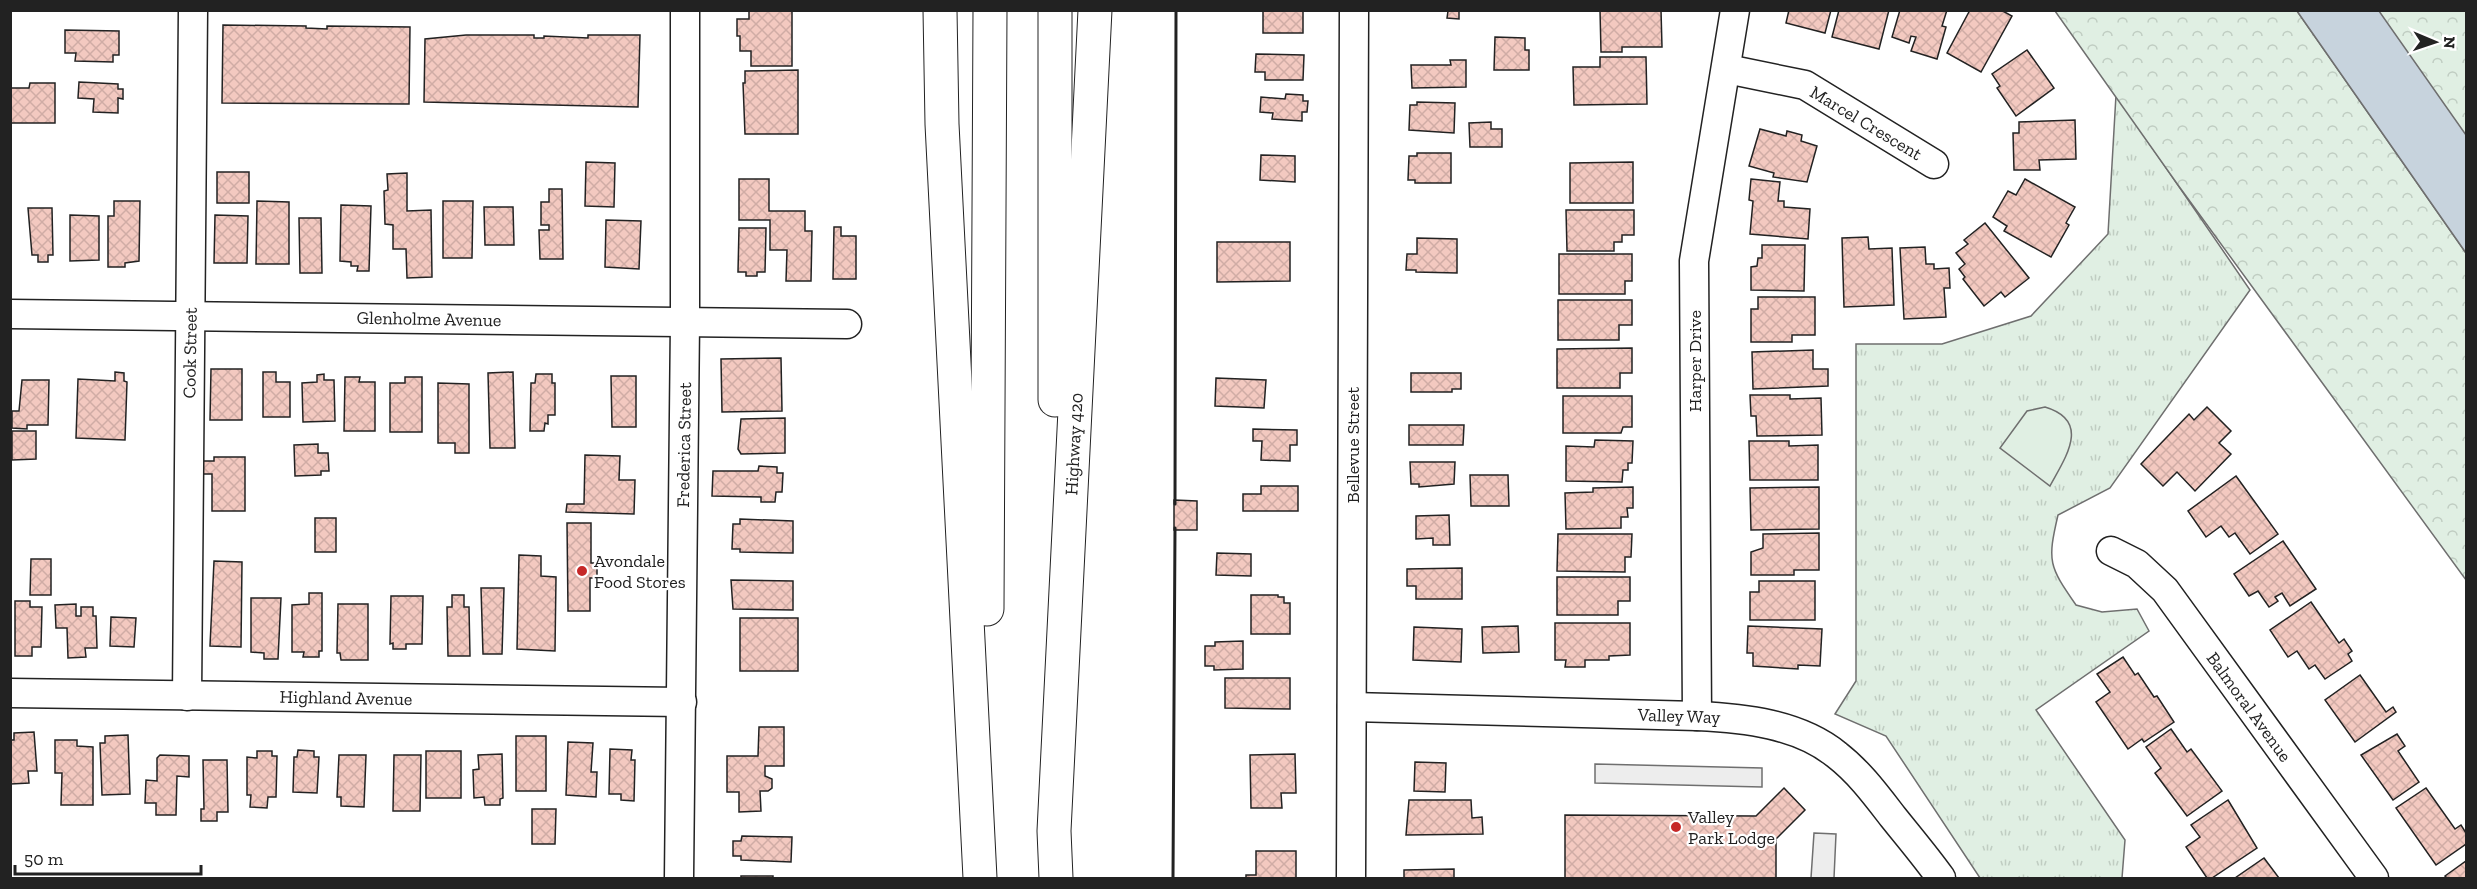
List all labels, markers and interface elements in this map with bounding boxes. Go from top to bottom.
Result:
north arrow [2405,12,2465,72]
text: N [2440,36,2459,49]
street label: Marcel Crescent [1806,81,1926,165]
street label: Cook Street [178,307,202,399]
street label: Glenholme Avenue [356,307,502,331]
street label: Harper Drive [1684,310,1706,412]
street label: Frederica Street [672,382,696,508]
street label: Bellevue Street [1342,387,1364,503]
street label: Highway 420 [1060,392,1088,496]
place label: Avondale Food Stores [594,550,686,593]
marker: Avondale Food Stores [575,564,589,578]
street label: Balmoral Avenue [2202,648,2296,766]
street label: Highland Avenue [279,686,413,710]
street label: Valley Way [1636,704,1722,728]
place label: Valley Park Lodge [1687,806,1775,849]
marker: Valley Park Lodge [1669,820,1683,834]
scale bar [15,838,201,876]
text: 50 m [24,848,64,870]

